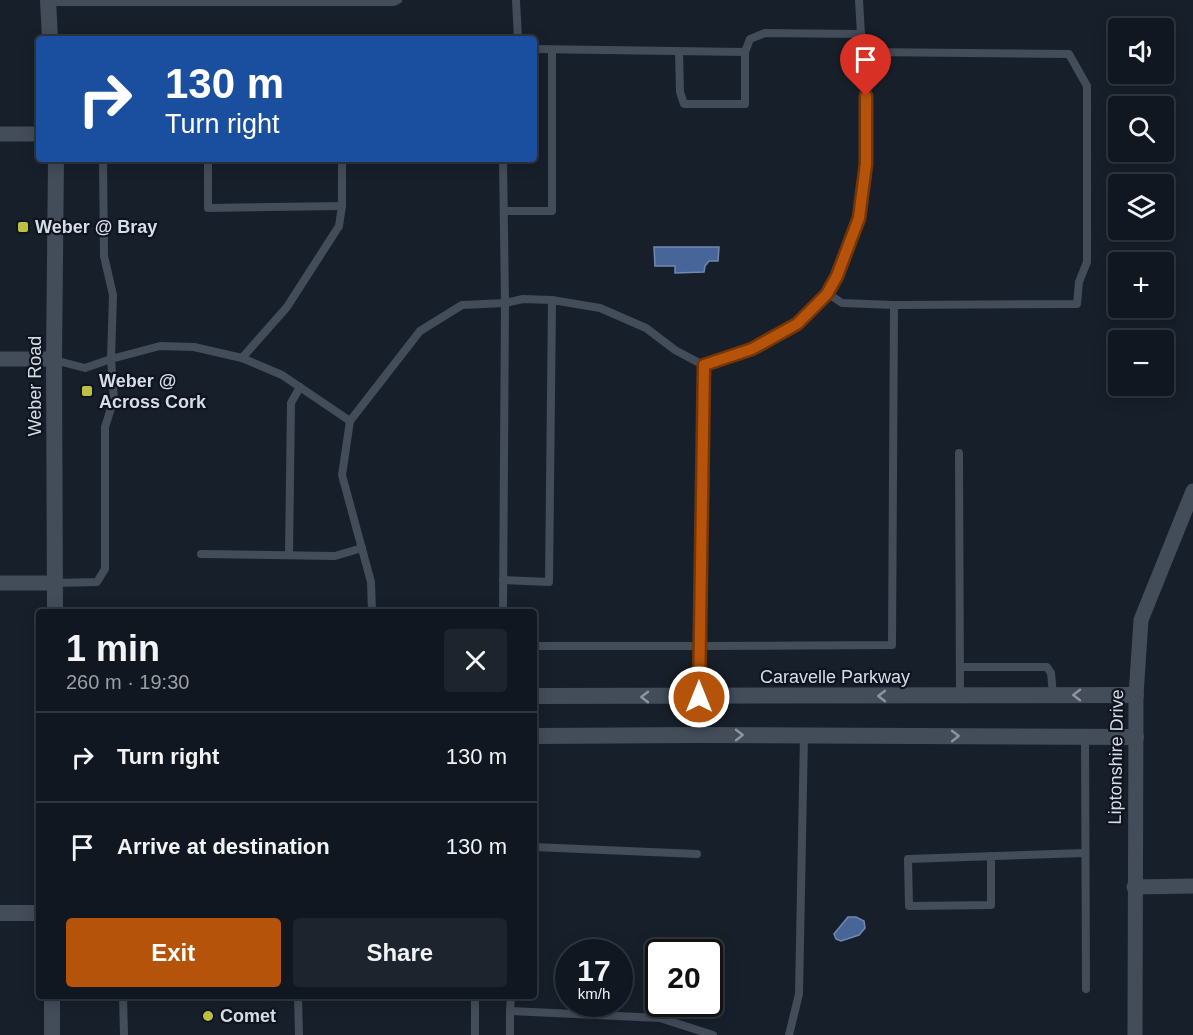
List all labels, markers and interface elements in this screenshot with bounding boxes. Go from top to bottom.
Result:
map controls [1108,18,1174,396]
button: sound [1108,18,1174,84]
pin [840,34,891,96]
icon: arrive [849,43,882,76]
icon: right [66,60,144,138]
text: 130 m [165,60,284,107]
button: search [1108,96,1174,162]
text: Turn right [165,109,280,139]
button: layers [1108,174,1174,240]
place label: Weber @ Bray [35,217,157,237]
marker: Weber @ Bray [16,220,30,234]
button: + [1108,252,1174,318]
button: − [1108,330,1174,396]
street label: Weber Road [25,336,45,436]
place label: Weber @ Across Cork [99,371,207,412]
marker: Weber @ Across Cork [80,384,94,398]
text: 1 min [66,628,160,669]
button: close [444,629,507,692]
position arrow [667,665,731,729]
street label: Caravelle Parkway [760,667,910,687]
text: 260 m · 19:30 [66,671,189,693]
one-way arrow [1073,689,1082,701]
street label: Liptonshire Drive [1105,689,1127,825]
one-way arrow [878,690,887,702]
one-way arrow [641,691,650,703]
one-way arrow [735,729,744,741]
one-way arrow [951,730,960,742]
icon: right [66,741,99,774]
text: Turn right [117,744,219,769]
text: 130 m [446,744,507,769]
icon: arrive [66,831,99,864]
text: Arrive at destination [117,834,330,859]
text: 130 m [446,834,507,859]
button: Exit [66,918,281,987]
button: Share [293,918,507,987]
speed limit sign: 20 [645,939,723,1017]
text: 17 [577,954,611,987]
text: km/h [578,985,610,1002]
place label: Comet [220,1006,276,1026]
marker: Comet [201,1009,215,1023]

